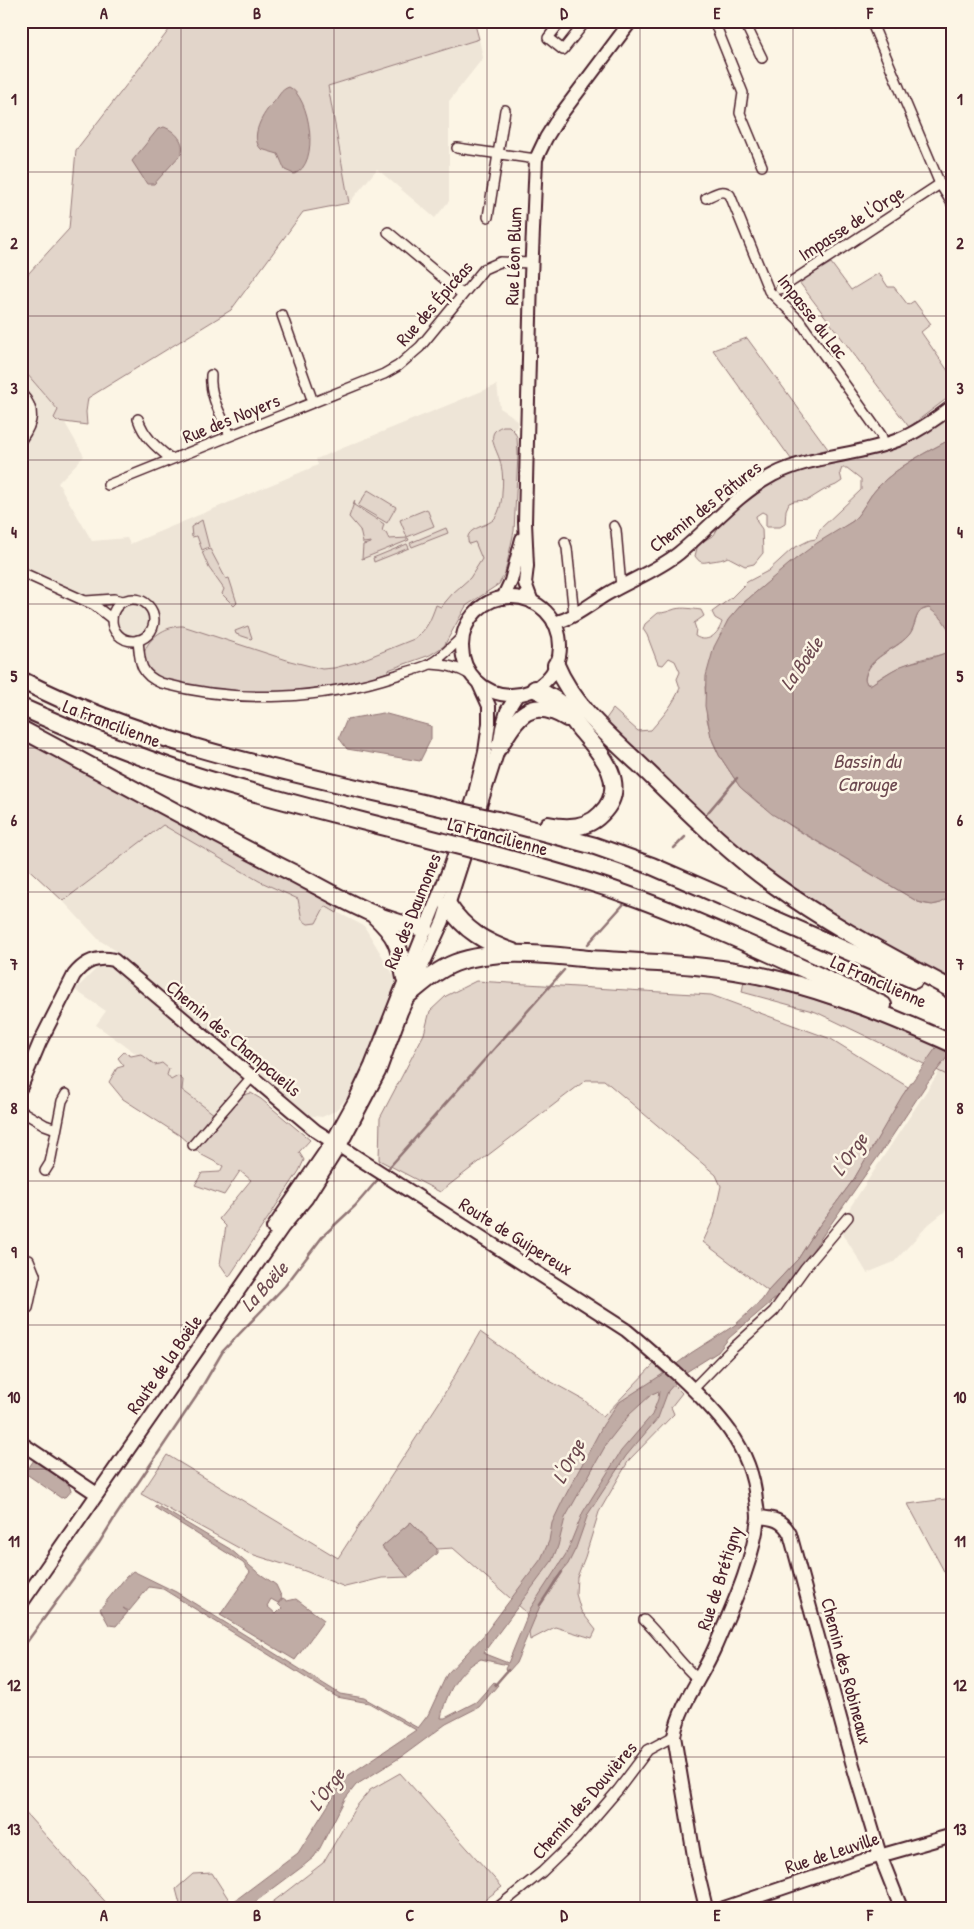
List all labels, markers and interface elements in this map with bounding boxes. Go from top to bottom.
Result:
text: A [100,2,108,24]
text: B [253,2,261,24]
text: C [406,2,415,24]
text: D [560,2,568,24]
text: E [713,2,721,24]
text: F [866,2,874,24]
text: 1 [11,88,17,110]
text: 1 [957,88,963,110]
street label: Impasse de l'Orge [793,179,909,267]
street label: Rue Léon Blum [498,206,528,306]
text: 2 [10,232,18,254]
text: 2 [956,232,964,254]
street label: Rue des Épicéas [390,255,478,351]
street label: Impasse du Lac [772,268,855,364]
text: 3 [10,377,18,399]
text: 3 [956,377,964,399]
street label: Rue des Noyers [178,387,284,449]
street label: Chemin des Pâtures [644,454,766,558]
text: 4 [11,521,17,543]
text: 4 [957,521,963,543]
water label: La Boële [773,630,830,695]
text: 5 [11,665,18,687]
text: 5 [957,665,964,687]
street label: La Francilienne [59,692,165,754]
water label: Bassin du Carouge [833,747,903,798]
text: 6 [11,809,18,831]
text: 6 [957,809,964,831]
street label: La Francilienne [445,810,551,862]
street label: Rue des Daumones [377,849,447,973]
street label: La Francilienne [827,948,932,1014]
text: 7 [9,953,18,975]
text: 7 [955,953,964,975]
street label: Chemin des Champcueils [161,974,307,1102]
text: 8 [11,1097,18,1119]
text: 8 [957,1097,964,1119]
water label: L'Orge [825,1126,875,1181]
street label: Route de Guipereux [454,1191,578,1281]
text: 9 [11,1241,17,1263]
text: 9 [957,1241,963,1263]
water label: La Boële [234,1254,295,1317]
street label: Route de la Boële [120,1309,208,1419]
text: 10 [8,1386,20,1408]
text: 10 [954,1386,966,1408]
water label: L'Orge [545,1433,592,1488]
street label: Rue de Brétigny [690,1523,748,1633]
text: 11 [8,1530,20,1552]
text: 11 [954,1530,966,1552]
street label: Chemin des Robineaux [815,1595,879,1747]
text: 12 [7,1674,21,1696]
text: 12 [953,1674,967,1696]
street label: Chemin des Douvières [525,1735,643,1865]
water label: L'Orge [301,1761,352,1816]
text: 13 [8,1818,20,1840]
text: 13 [954,1818,966,1840]
street label: Rue de Leuville [782,1824,883,1879]
text: A [100,1904,108,1926]
text: B [253,1904,261,1926]
text: C [406,1904,415,1926]
text: D [560,1904,568,1926]
text: E [713,1904,721,1926]
text: F [866,1904,874,1926]

